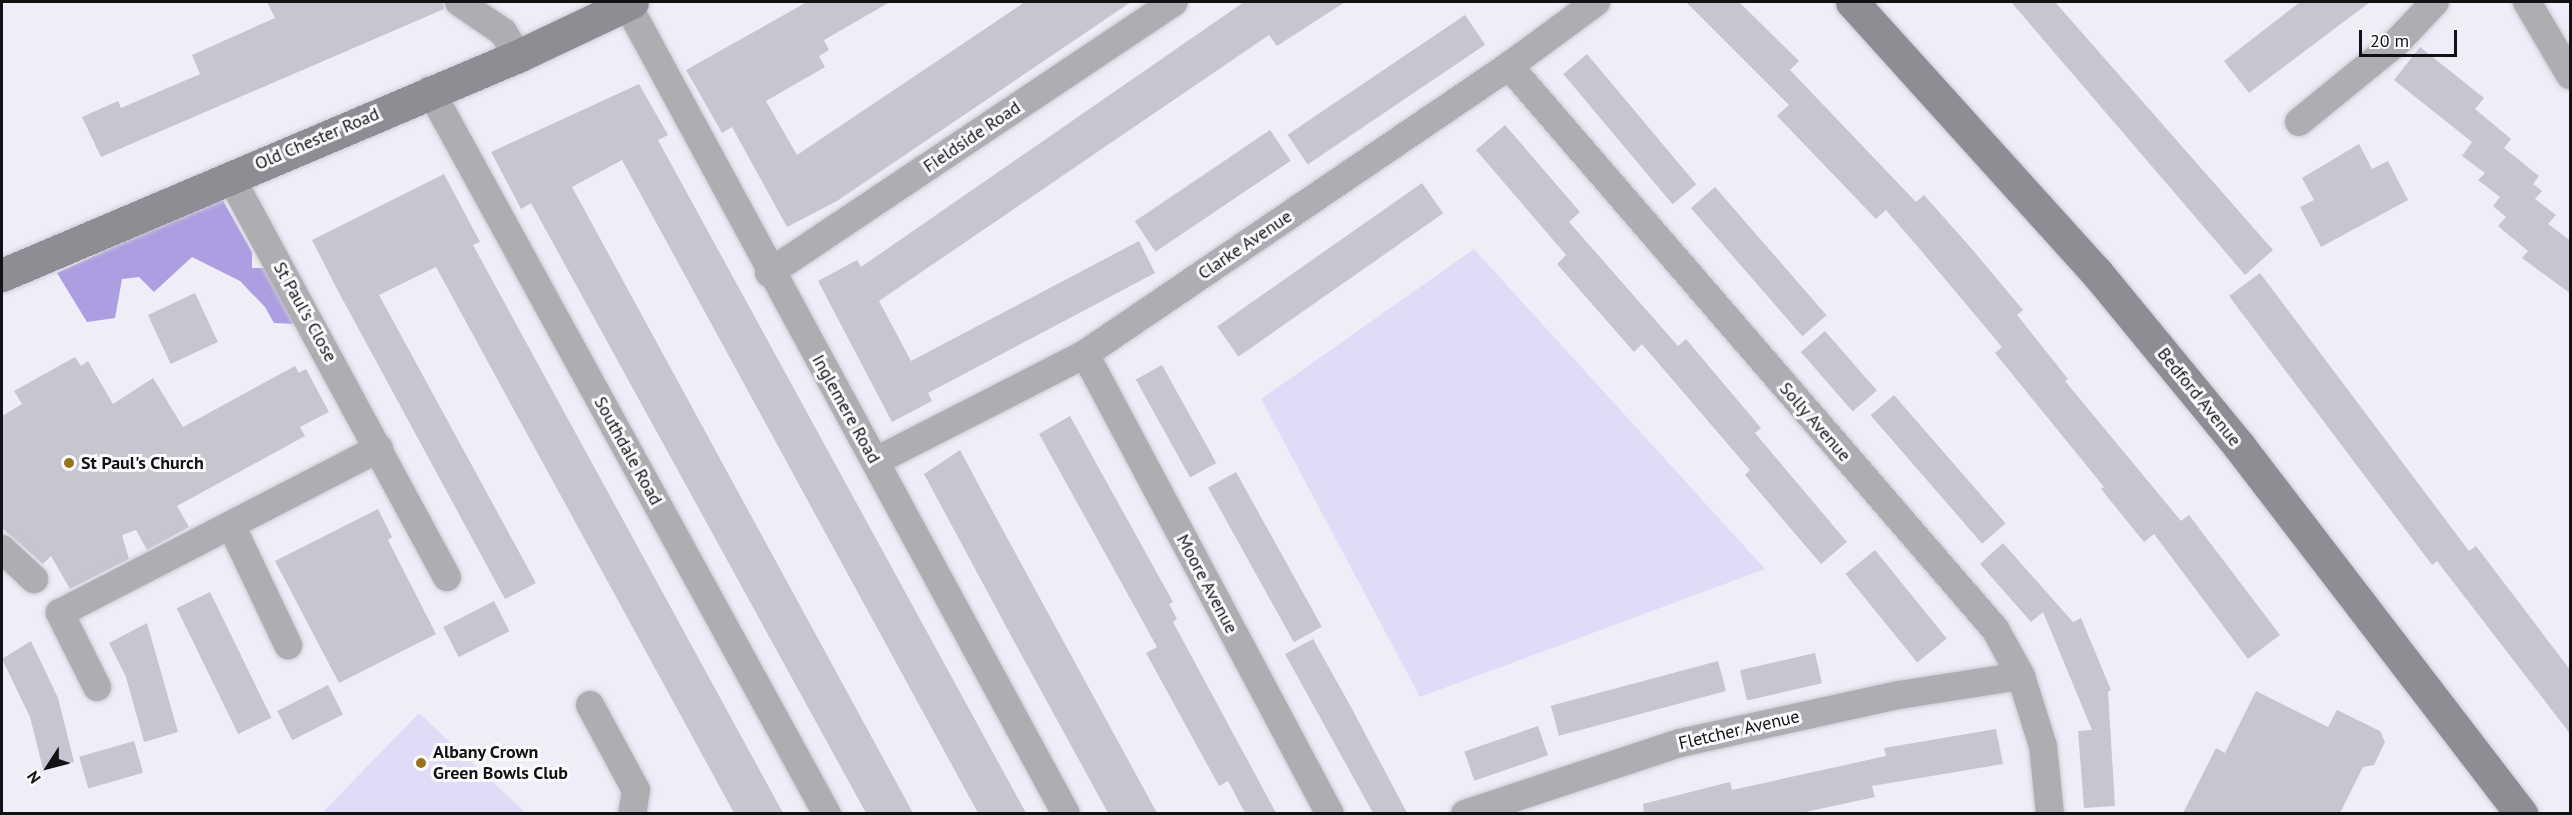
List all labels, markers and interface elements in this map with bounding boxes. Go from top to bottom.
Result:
scale bar [2362,18,2460,56]
text: 20 m [2370,29,2409,52]
street label: Fieldside Road [919,97,1025,177]
street label: Old Chester Road [252,103,382,175]
street label: Clarke Avenue [1194,206,1296,284]
street label: St Paul's Close [269,258,341,366]
street label: Bedford Avenue [2152,343,2246,451]
street label: Inglemere Road [807,351,885,467]
street label: Solly Avenue [1774,378,1856,466]
street label: Southdale Road [589,393,667,509]
place label: St Paul's Church [81,452,204,474]
marker: St Paul's Church [62,456,76,470]
street label: Moore Avenue [1172,530,1242,638]
street label: Fletcher Avenue [1676,706,1802,754]
north arrow [18,737,78,797]
place label: Albany Crown Green Bowls Club [433,742,568,784]
marker: Albany Crown Green Bowls Club [414,756,428,770]
text: N [22,767,45,788]

